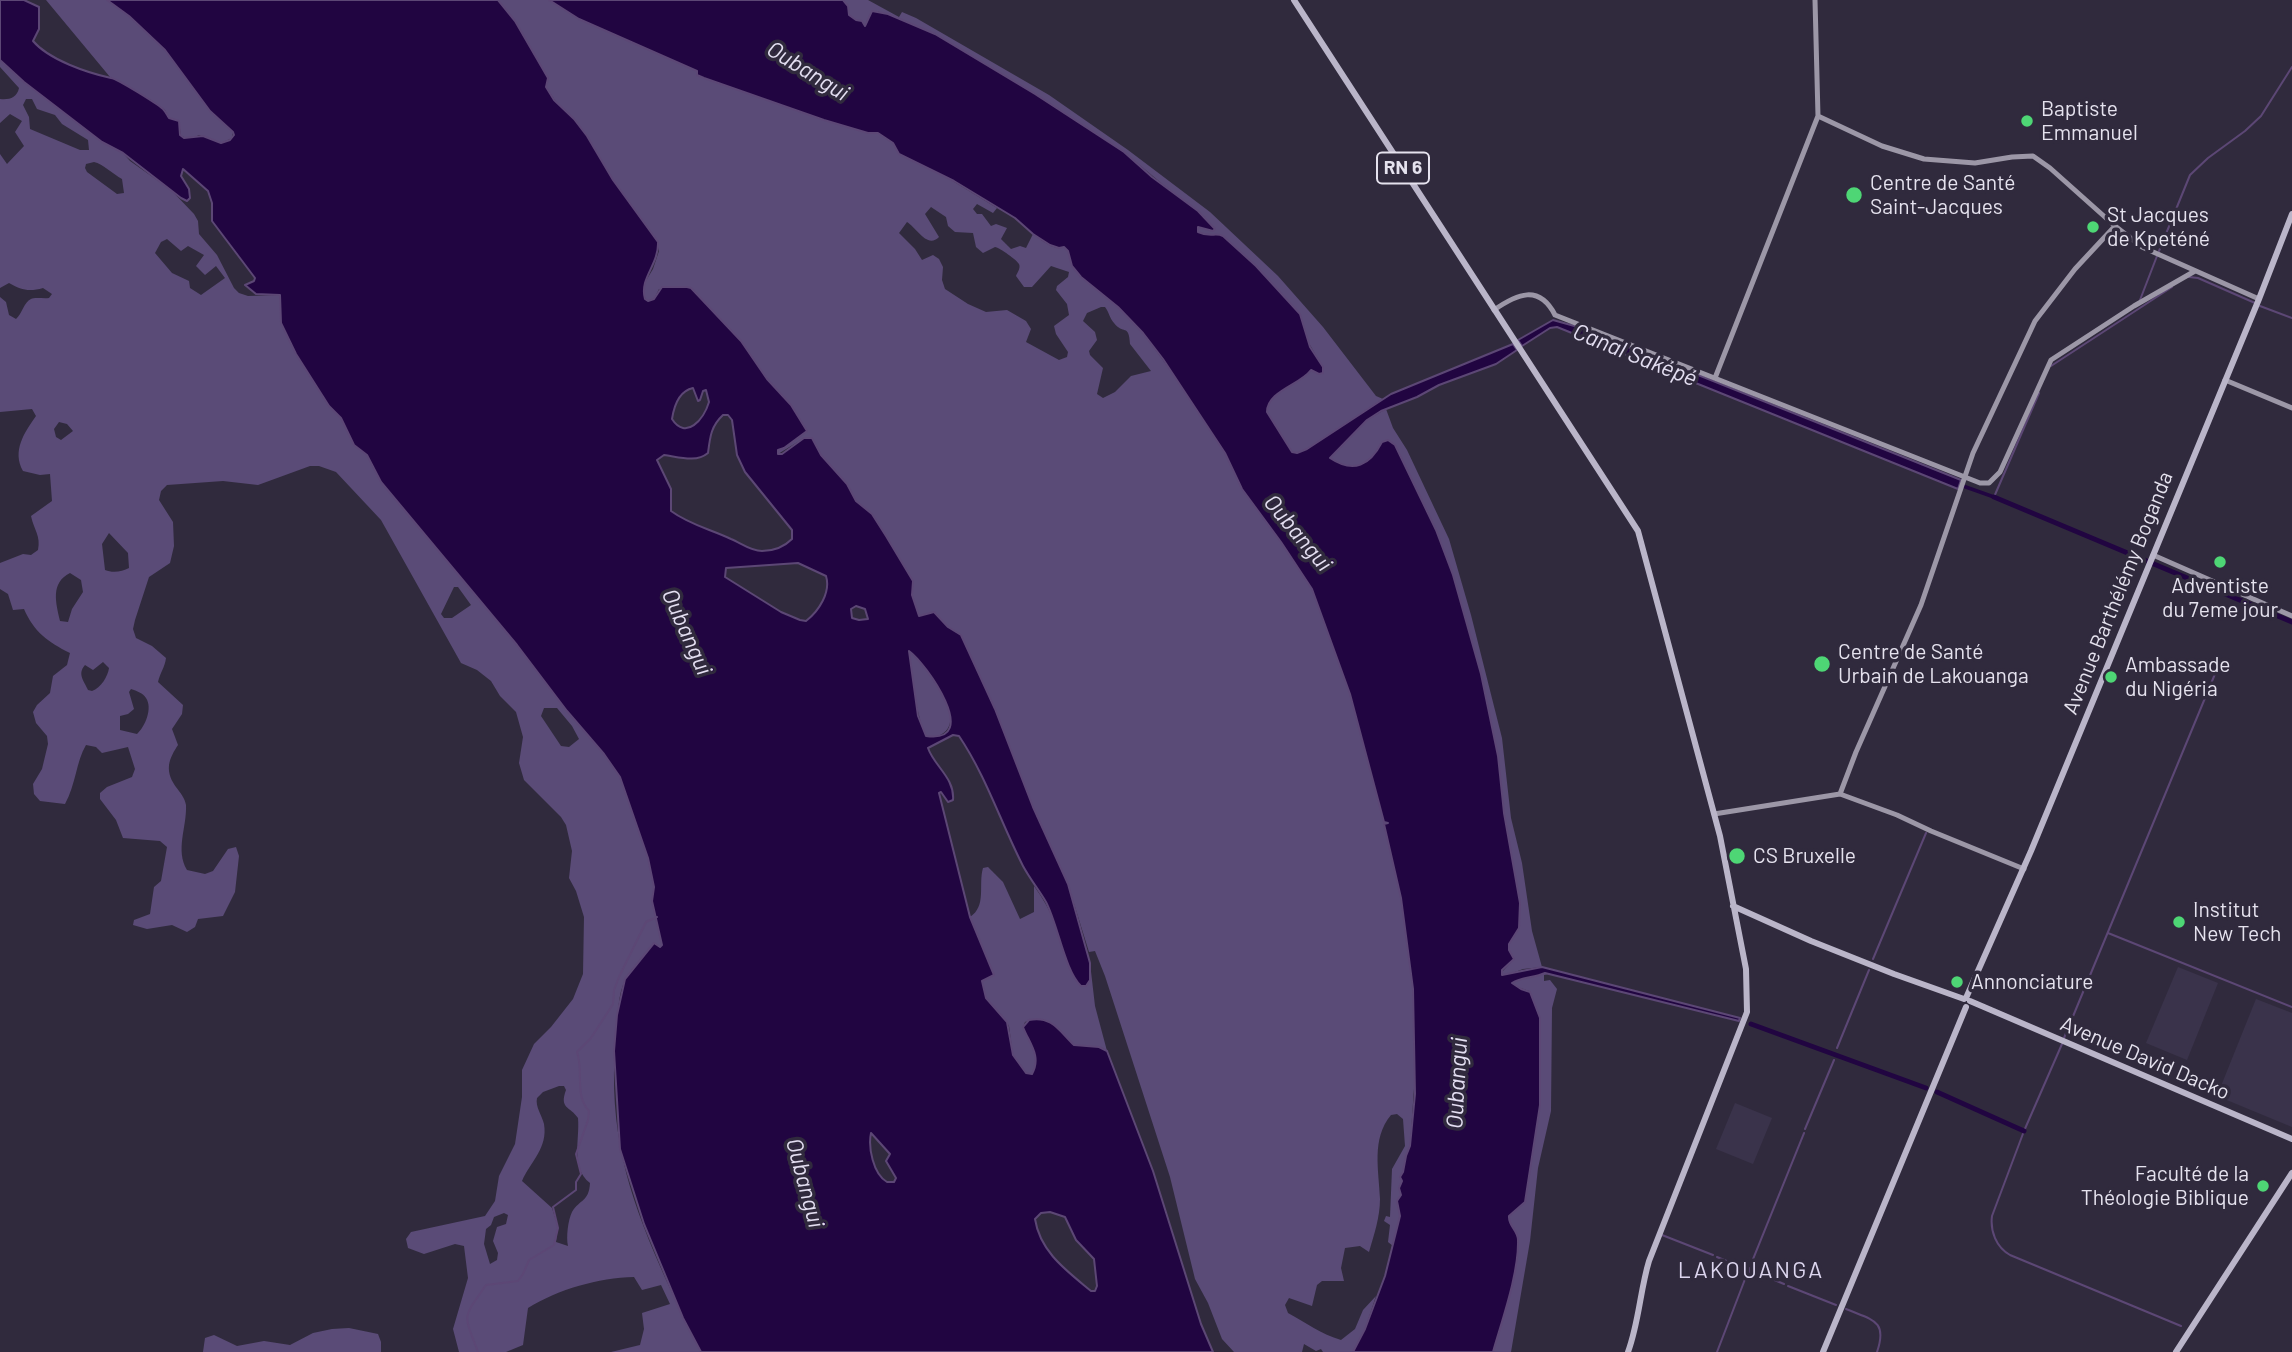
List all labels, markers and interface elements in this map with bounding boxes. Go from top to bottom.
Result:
water label: Oubangui [762,35,854,107]
place label: Baptiste Emmanuel [2041,96,2138,146]
marker: Baptiste Emmanuel [2019,113,2035,129]
road number: RN 6 [1377,152,1429,184]
place label: Centre de Santé Saint-Jacques [1870,170,2015,220]
marker: Centre de Santé Saint-Jacques [1844,185,1864,205]
place label: St Jacques de Kpeténé [2107,202,2210,252]
marker: St Jacques de Kpeténé [2085,219,2101,235]
water label: Canal Saképé [1569,318,1701,392]
street label: Avenue Barthélémy Boganda [2058,468,2178,718]
water label: Oubangui [1258,489,1338,577]
marker: Adventiste du 7eme jour [2212,554,2228,570]
place label: Adventiste du 7eme jour [2162,573,2278,623]
water label: Oubangui [656,584,718,680]
place label: Centre de Santé Urbain de Lakouanga [1838,639,2029,689]
place label: Ambassade du Nigéria [2125,652,2231,702]
marker: Centre de Santé Urbain de Lakouanga [1812,654,1832,674]
marker: Ambassade du Nigéria [2103,669,2119,685]
place label: CS Bruxelle [1753,843,1856,869]
marker: CS Bruxelle [1727,846,1747,866]
place label: Institut New Tech [2193,897,2281,947]
marker: Institut New Tech [2171,914,2187,930]
place label: Annonciature [1971,969,2093,995]
marker: Annonciature [1949,974,1965,990]
street label: Avenue David Dacko [2057,1011,2233,1105]
water label: Oubangui [1441,1036,1473,1130]
water label: Oubangui [780,1135,830,1231]
place label: Faculté de la Théologie Biblique [2081,1161,2249,1211]
marker: Faculté de la Théologie Biblique [2255,1178,2271,1194]
district label: LAKOUANGA [1679,1256,1823,1284]

